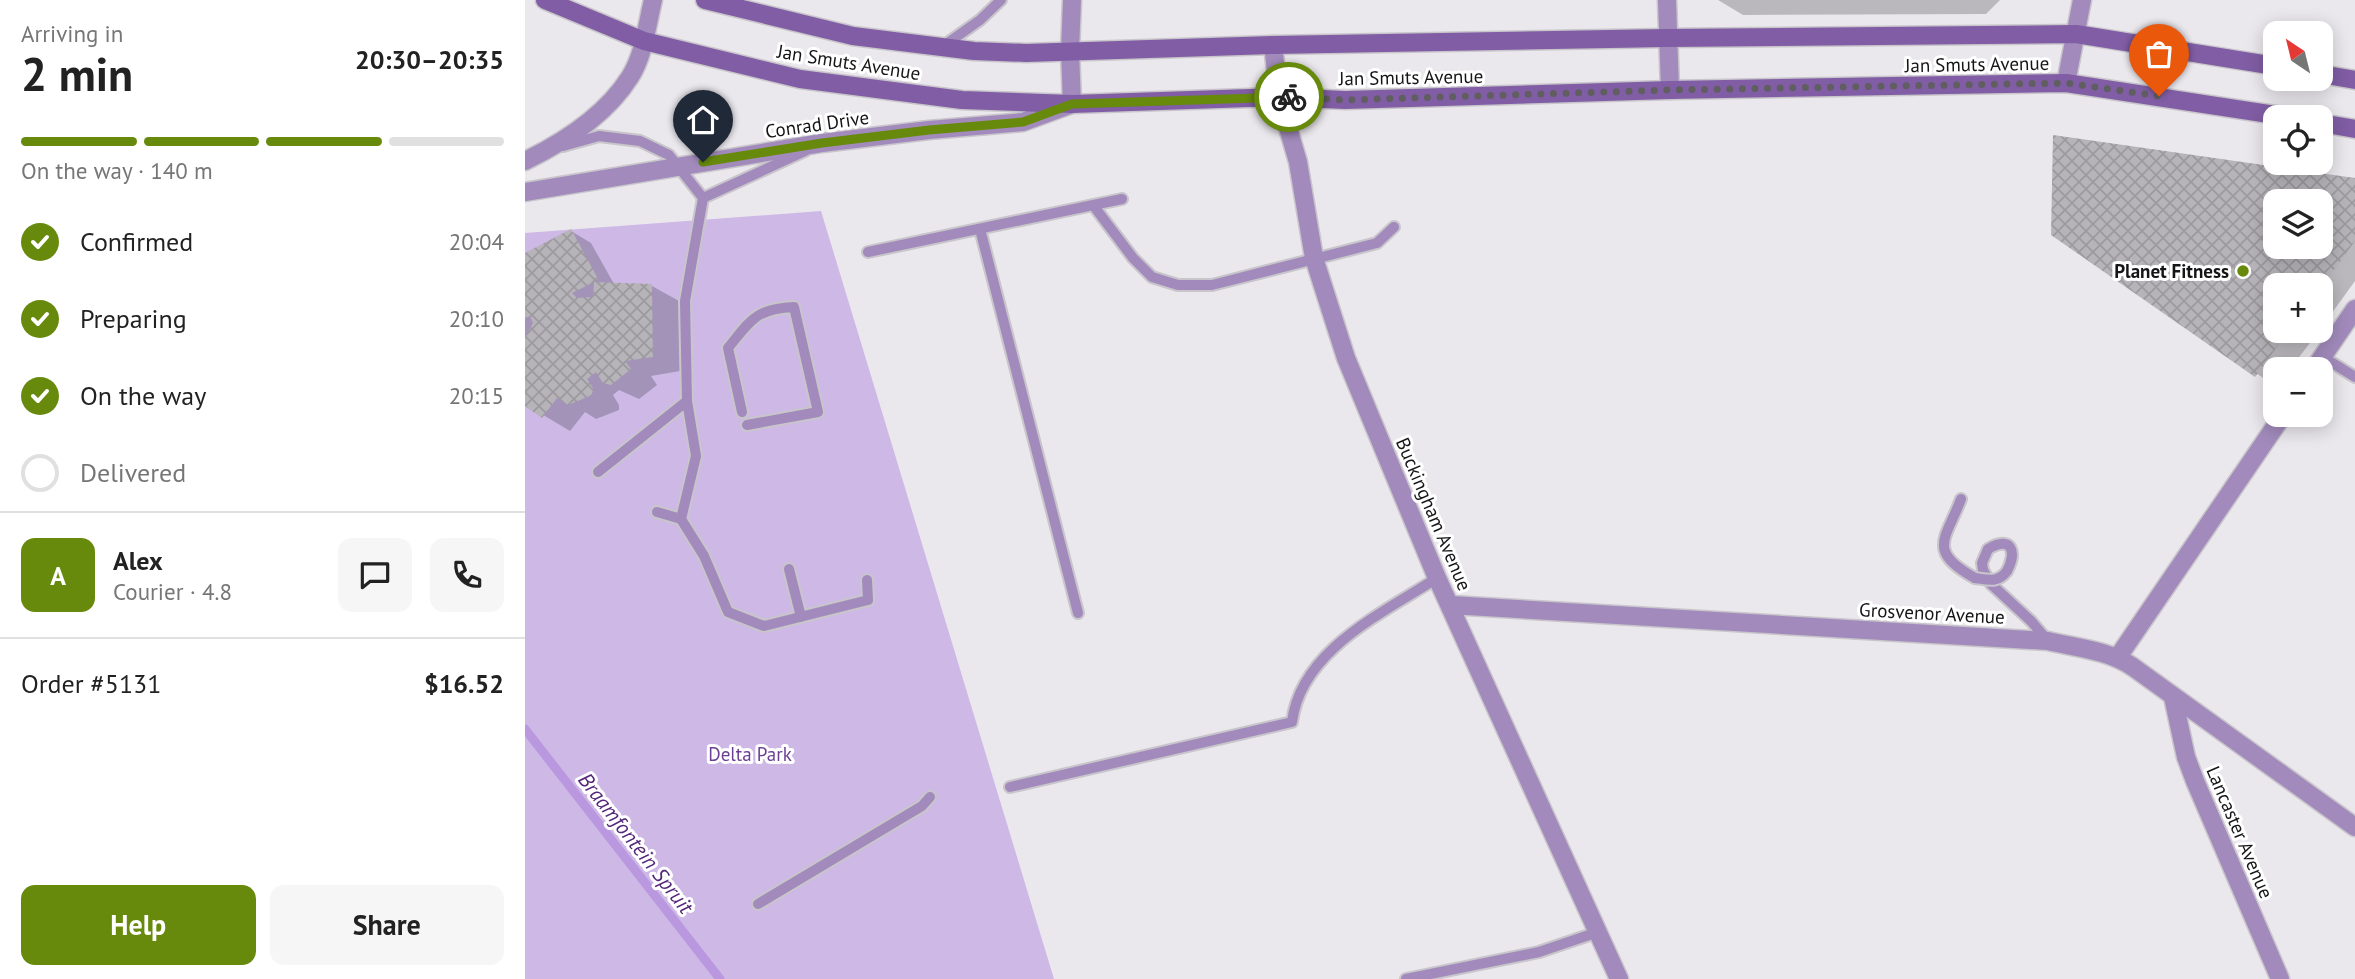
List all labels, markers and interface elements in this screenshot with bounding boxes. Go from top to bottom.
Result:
text: Arriving in [21,19,123,48]
north arrow [2263,21,2333,91]
map controls [2263,21,2333,427]
pin [2129,24,2189,96]
icon: bag [2140,35,2178,73]
street label: Jan Smuts Avenue [775,39,922,85]
text: 20:30–20:35 [355,43,504,76]
text: 2 min [21,44,133,104]
street label: Jan Smuts Avenue [1904,51,2049,77]
courier [1254,62,1324,132]
street label: Jan Smuts Avenue [1338,64,1483,90]
icon: bike [1270,78,1308,116]
pin [673,90,733,162]
icon: home [684,101,722,139]
street label: Conrad Drive [764,105,870,143]
button: locate [2263,105,2333,175]
text: On the way · 140 m [21,156,213,185]
button: layers [2263,189,2333,259]
icon: check [21,223,59,261]
text: Confirmed [80,225,193,258]
text: 20:04 [449,227,504,256]
place label: Planet Fitness [2114,259,2229,283]
marker: Planet Fitness [2235,263,2251,279]
button: + [2263,273,2333,343]
icon: check [21,300,59,338]
text: Preparing [80,302,187,335]
text: 20:10 [449,304,504,333]
button: − [2263,357,2333,427]
icon: check [21,377,59,415]
text: On the way [80,379,206,412]
text: 20:15 [449,381,504,410]
street label: Buckingham Avenue [1391,434,1477,594]
text: Delivered [80,456,186,489]
button: chat [338,538,412,612]
button: phone [430,538,504,612]
text: Alex [113,544,163,577]
text: A [50,559,66,592]
text: Courier · 4.8 [113,577,232,606]
street label: Grosvenor Avenue [1859,597,2005,629]
text: Order #5131 [21,667,161,700]
text: $16.52 [424,667,504,700]
park label: Delta Park [708,742,792,766]
street label: Lancaster Avenue [2201,762,2279,902]
water label: Braamfontein Spruit [573,767,700,920]
button: Help [21,885,256,965]
button: Share [270,885,504,965]

